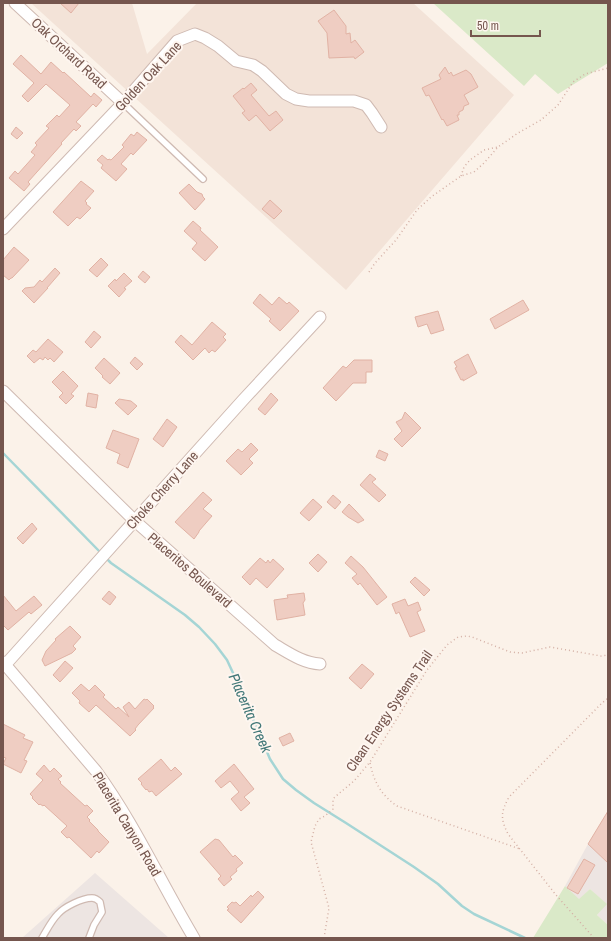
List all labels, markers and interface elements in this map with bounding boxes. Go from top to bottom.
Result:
scale bar [471,12,540,38]
street label: Oak Orchard Road [28,14,110,92]
text: 50 m [477,18,499,34]
street label: Golden Oak Lane [111,37,185,115]
street label: Choke Cherry Lane [122,447,202,533]
street label: Placeritos Boulevard [144,528,236,612]
street label: Clean Energy Systems Trail [342,647,436,775]
water label: Placerita Creek [224,670,278,757]
street label: Placerita Canyon Road [89,768,165,880]

